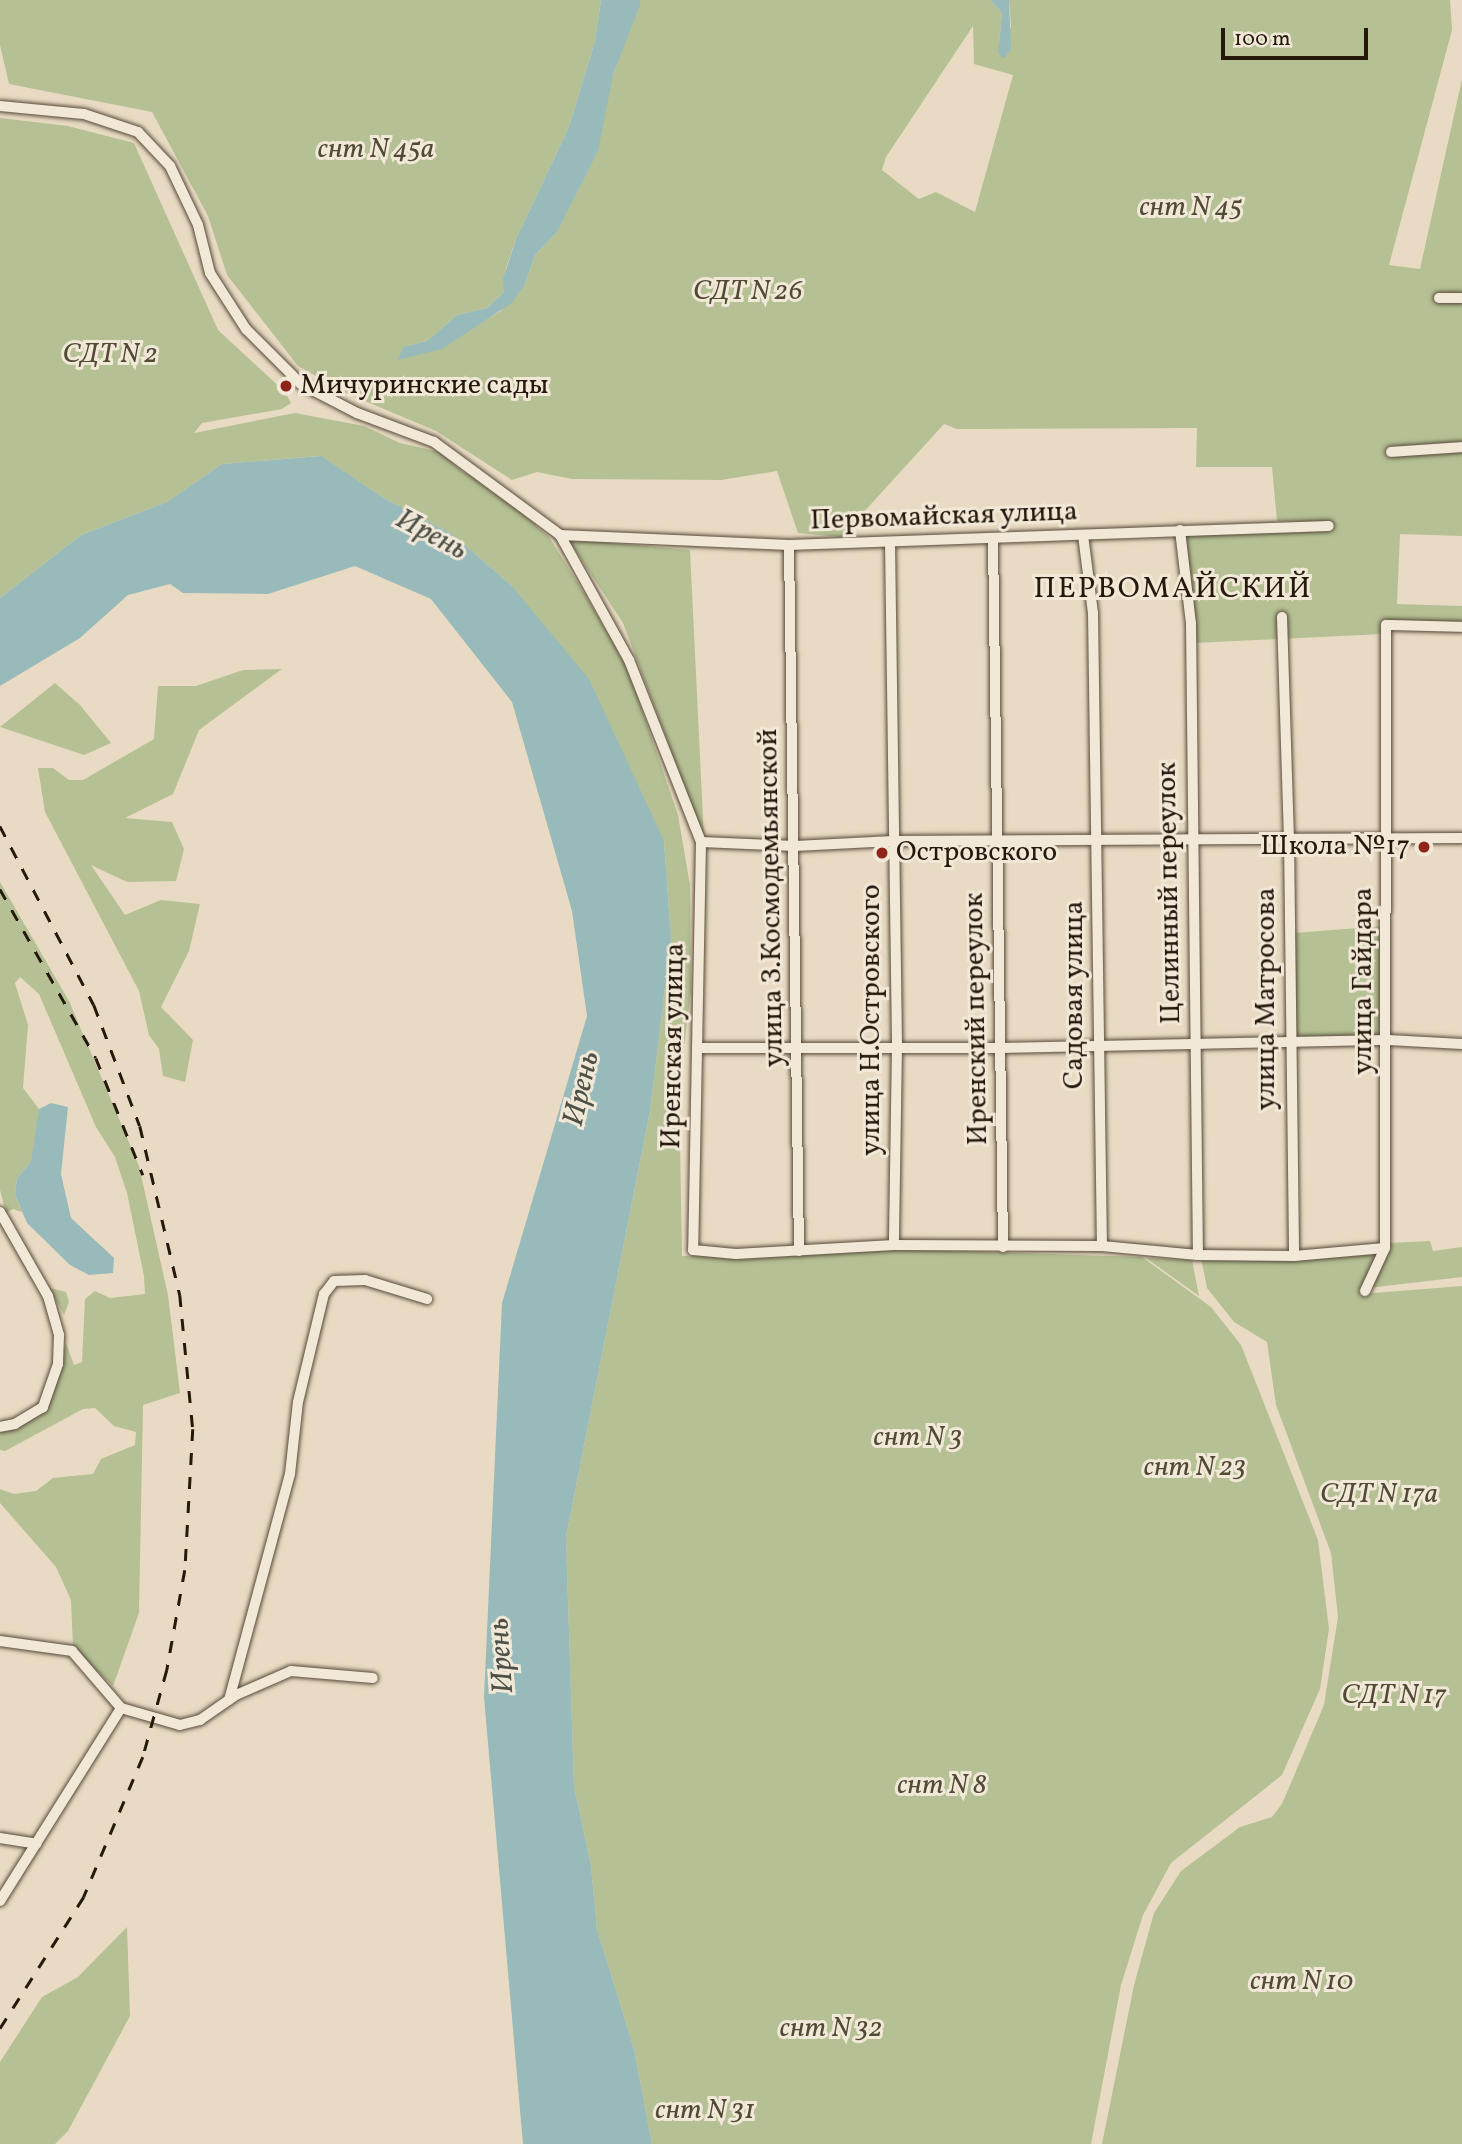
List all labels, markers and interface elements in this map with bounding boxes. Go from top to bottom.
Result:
scale bar [1224,14,1371,58]
text: 100 m [1234,25,1291,54]
park label: снт N 45а [318,133,434,167]
park label: снт N 45 [1139,191,1243,225]
park label: СДТ N 26 [693,275,803,309]
park label: СДТ N 2 [63,338,157,372]
place label: Мичуринские сады [300,369,549,403]
marker: Мичуринские сады [278,378,294,394]
street label: Первомайская улица [809,496,1079,538]
water label: Ирень [389,501,473,569]
district label: ПЕРВОМАЙСКИЙ [1035,571,1311,607]
street label: улица З.Космодемьянской [752,728,792,1068]
street label: Целинный переулок [1151,762,1189,1024]
place label: Школа №17 [1260,830,1410,864]
place label: Островского [896,836,1057,870]
marker: Школа №17 [1416,839,1432,855]
marker: Островского [874,845,890,861]
street label: улица Н.Островского [855,884,889,1156]
street label: улица Гайдара [1347,887,1381,1075]
street label: улица Матросова [1250,888,1284,1110]
street label: Иренский переулок [958,892,996,1146]
street label: Садовая улица [1058,900,1092,1090]
street label: Иренская улица [655,942,693,1150]
water label: Ирень [556,1048,608,1130]
park label: снт N 3 [874,1421,962,1455]
park label: снт N 23 [1144,1451,1246,1485]
park label: СДТ N 17а [1320,1478,1438,1512]
water label: Ирень [481,1617,523,1695]
park label: СДТ N 17 [1342,1679,1446,1713]
park label: снт N 8 [897,1769,987,1803]
park label: снт N 10 [1250,1965,1354,1999]
park label: снт N 32 [780,2012,882,2046]
park label: снт N 31 [655,2094,755,2128]

